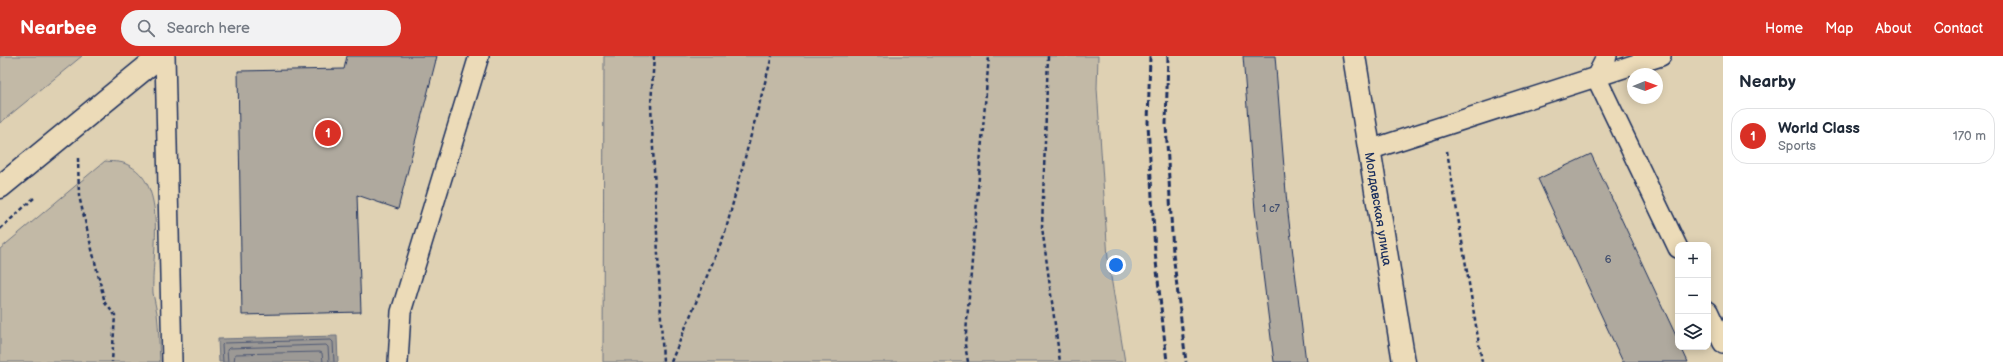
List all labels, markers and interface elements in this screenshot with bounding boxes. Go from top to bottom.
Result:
search box [121,10,401,46]
text: Nearbee [20,17,97,40]
icon: search [135,17,157,39]
text: Search here [167,19,250,38]
text: Home [1765,20,1803,37]
text: Map [1825,20,1853,37]
text: About [1875,20,1912,37]
text: Contact [1934,20,1983,37]
north arrow [1627,68,1663,104]
text: Nearby [1739,72,1796,92]
pin: 1 [315,118,341,148]
text: World Class [1778,119,1860,138]
text: 1 [1750,128,1756,144]
text: 170 m [1953,128,1986,144]
text: Sports [1778,138,1816,154]
street label: Молдавская улица [1361,151,1395,267]
house number: 1 с7 [1262,202,1281,215]
map controls [1675,242,1711,350]
button: + [1675,242,1711,278]
house number: 6 [1605,253,1612,266]
your location [1106,255,1126,275]
button: − [1675,278,1711,314]
button: layers [1675,314,1711,350]

